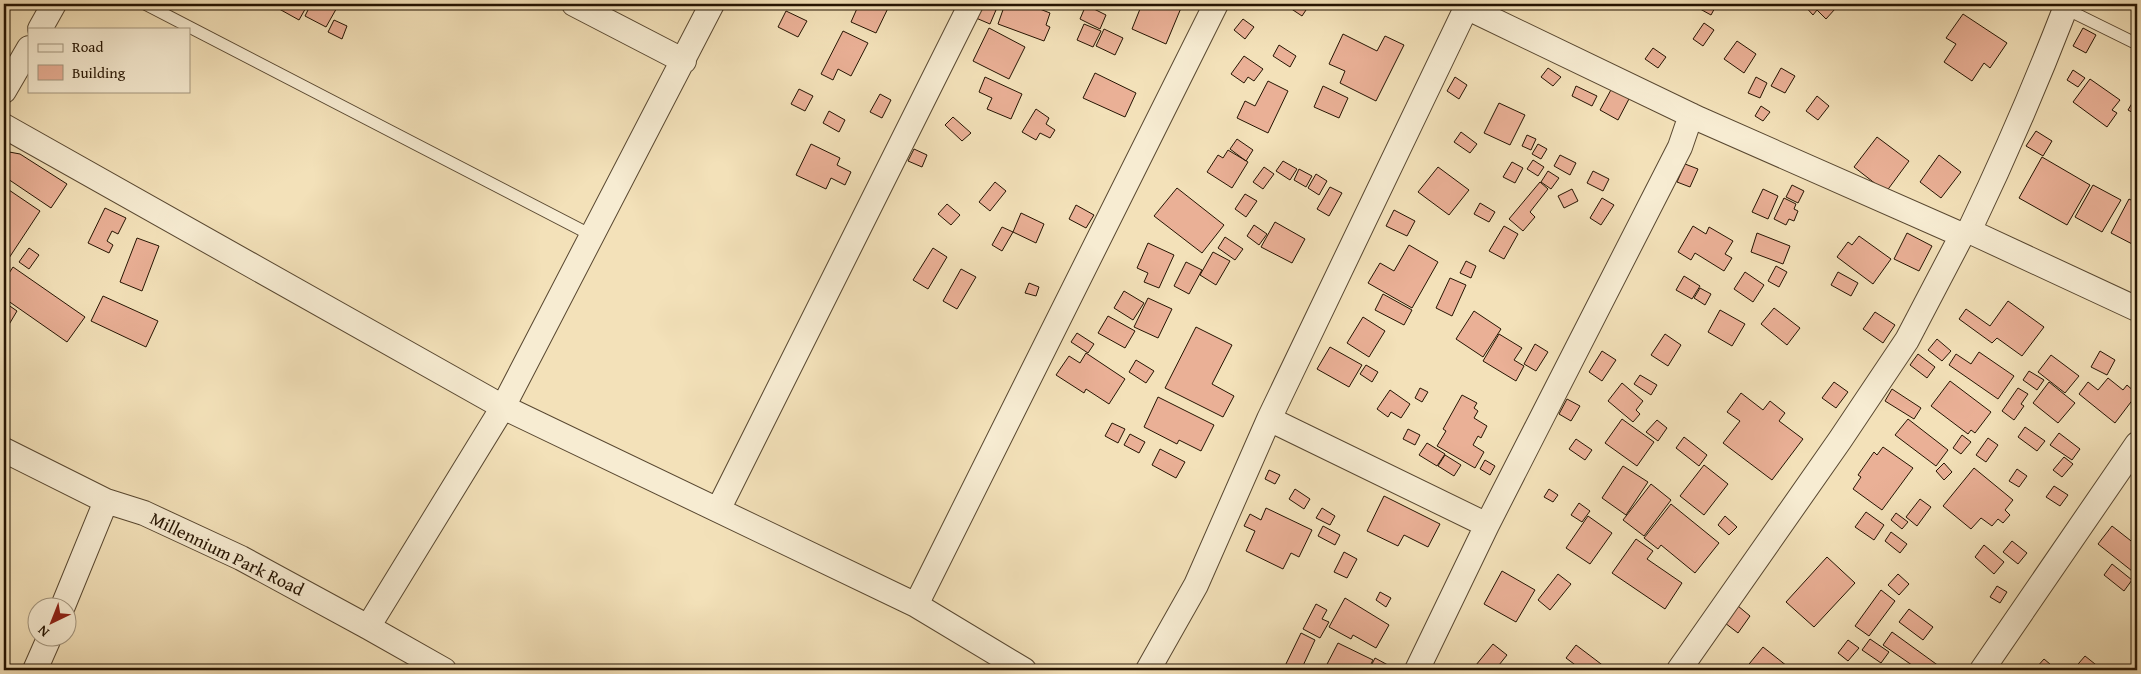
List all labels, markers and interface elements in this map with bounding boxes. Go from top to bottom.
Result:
legend [28,28,190,92]
text: Road [72,36,103,57]
text: Building [72,62,126,83]
street label: Millennium Park Road [146,505,309,603]
north arrow [28,596,78,646]
text: N [32,621,53,642]

